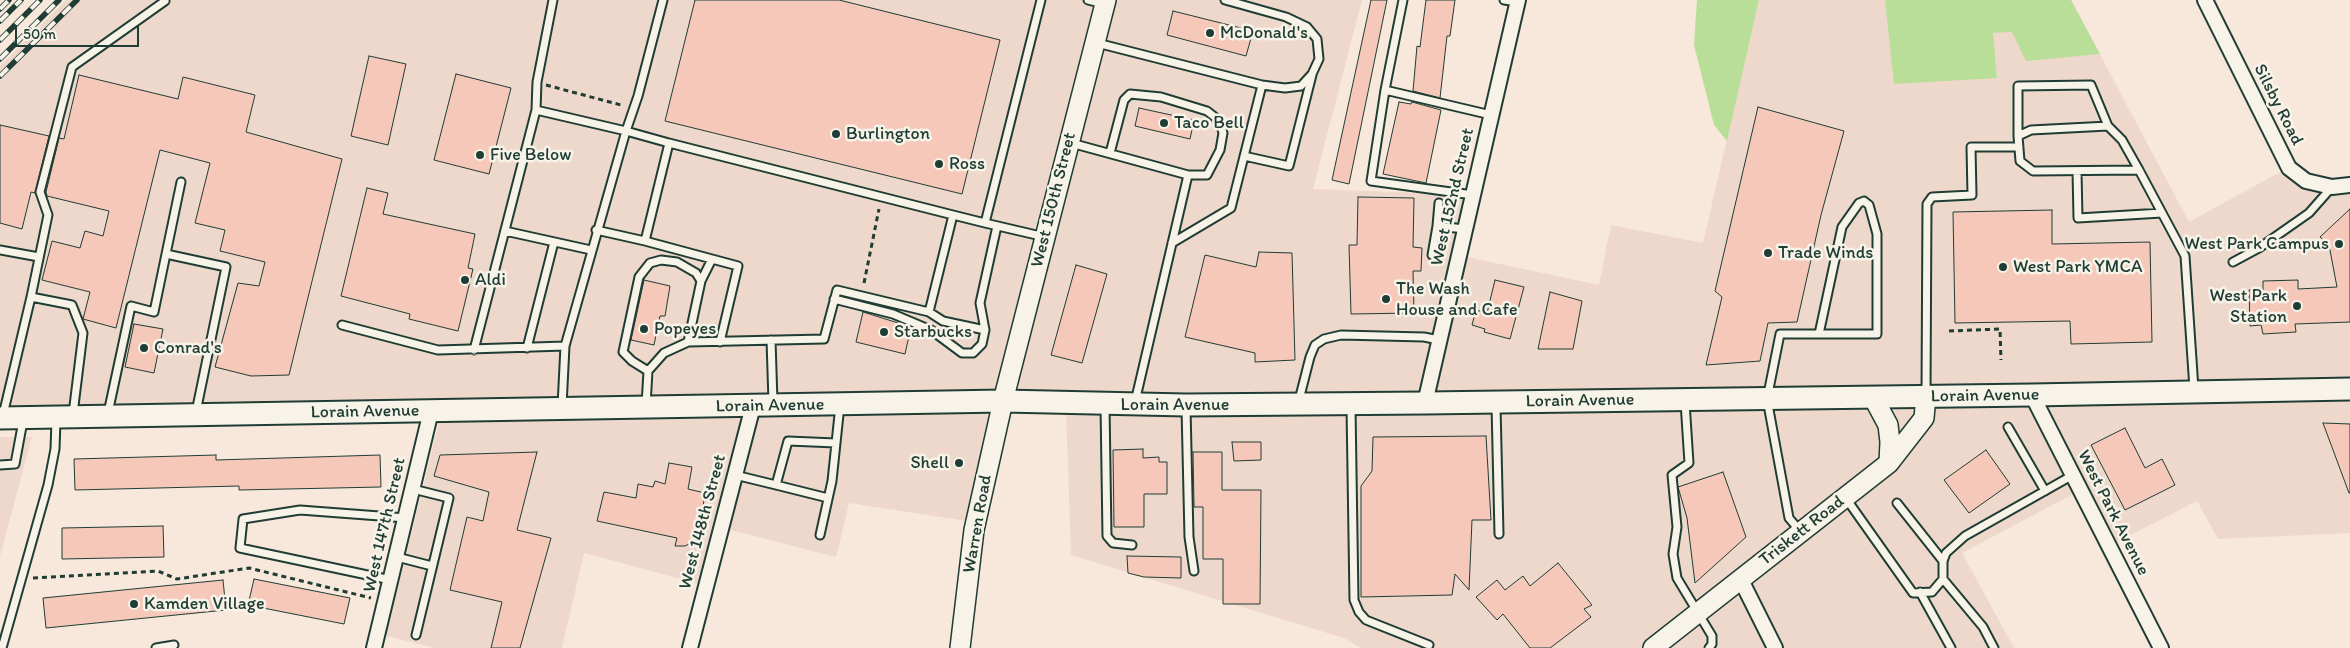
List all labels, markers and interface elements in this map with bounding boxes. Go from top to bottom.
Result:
scale bar [18,15,141,47]
place label: McDonald's [1220,22,1308,44]
text: 50 m [23,25,56,43]
marker: McDonald's [1204,27,1216,39]
street label: Silsby Road [2248,61,2308,149]
place label: Taco Bell [1174,112,1244,134]
marker: Taco Bell [1158,117,1170,129]
place label: Burlington [846,123,930,145]
street label: West 152nd Street [1427,126,1479,268]
marker: Burlington [830,128,842,140]
street label: West 150th Street [1027,130,1081,270]
place label: Five Below [490,144,571,166]
marker: Five Below [474,149,486,161]
place label: Ross [949,153,985,175]
marker: Ross [933,158,945,170]
place label: West Park Campus [2184,233,2329,255]
marker: West Park Campus [2333,238,2345,250]
place label: Trade Winds [1778,242,1873,264]
marker: Trade Winds [1762,247,1774,259]
place label: West Park YMCA [2013,256,2142,278]
marker: West Park YMCA [1997,261,2009,273]
place label: Aldi [475,269,506,291]
marker: Aldi [459,274,471,286]
place label: The Wash House and Cafe [1396,278,1518,320]
place label: West Park Station [2209,285,2287,328]
marker: The Wash House and Cafe [1380,293,1392,305]
marker: West Park Station [2291,300,2303,312]
place label: Popeyes [654,318,716,340]
place label: Starbucks [894,321,972,343]
marker: Popeyes [638,323,650,335]
marker: Starbucks [878,326,890,338]
place label: Conrad's [154,337,222,359]
marker: Conrad's [138,342,150,354]
street label: Lorain Avenue [1930,384,2040,408]
street label: Lorain Avenue [1525,389,1635,413]
street label: Lorain Avenue [715,394,825,418]
street label: Lorain Avenue [1121,394,1229,416]
street label: Lorain Avenue [310,400,420,424]
street label: West Park Avenue [2072,447,2154,579]
street label: West 148th Street [675,452,731,592]
place label: Shell [910,452,949,474]
street label: West 147th Street [359,455,411,595]
marker: Shell [953,457,965,469]
street label: Warren Road [959,473,997,575]
street label: Triskett Road [1755,491,1849,571]
place label: Kamden Village [144,593,265,615]
marker: Kamden Village [128,598,140,610]

